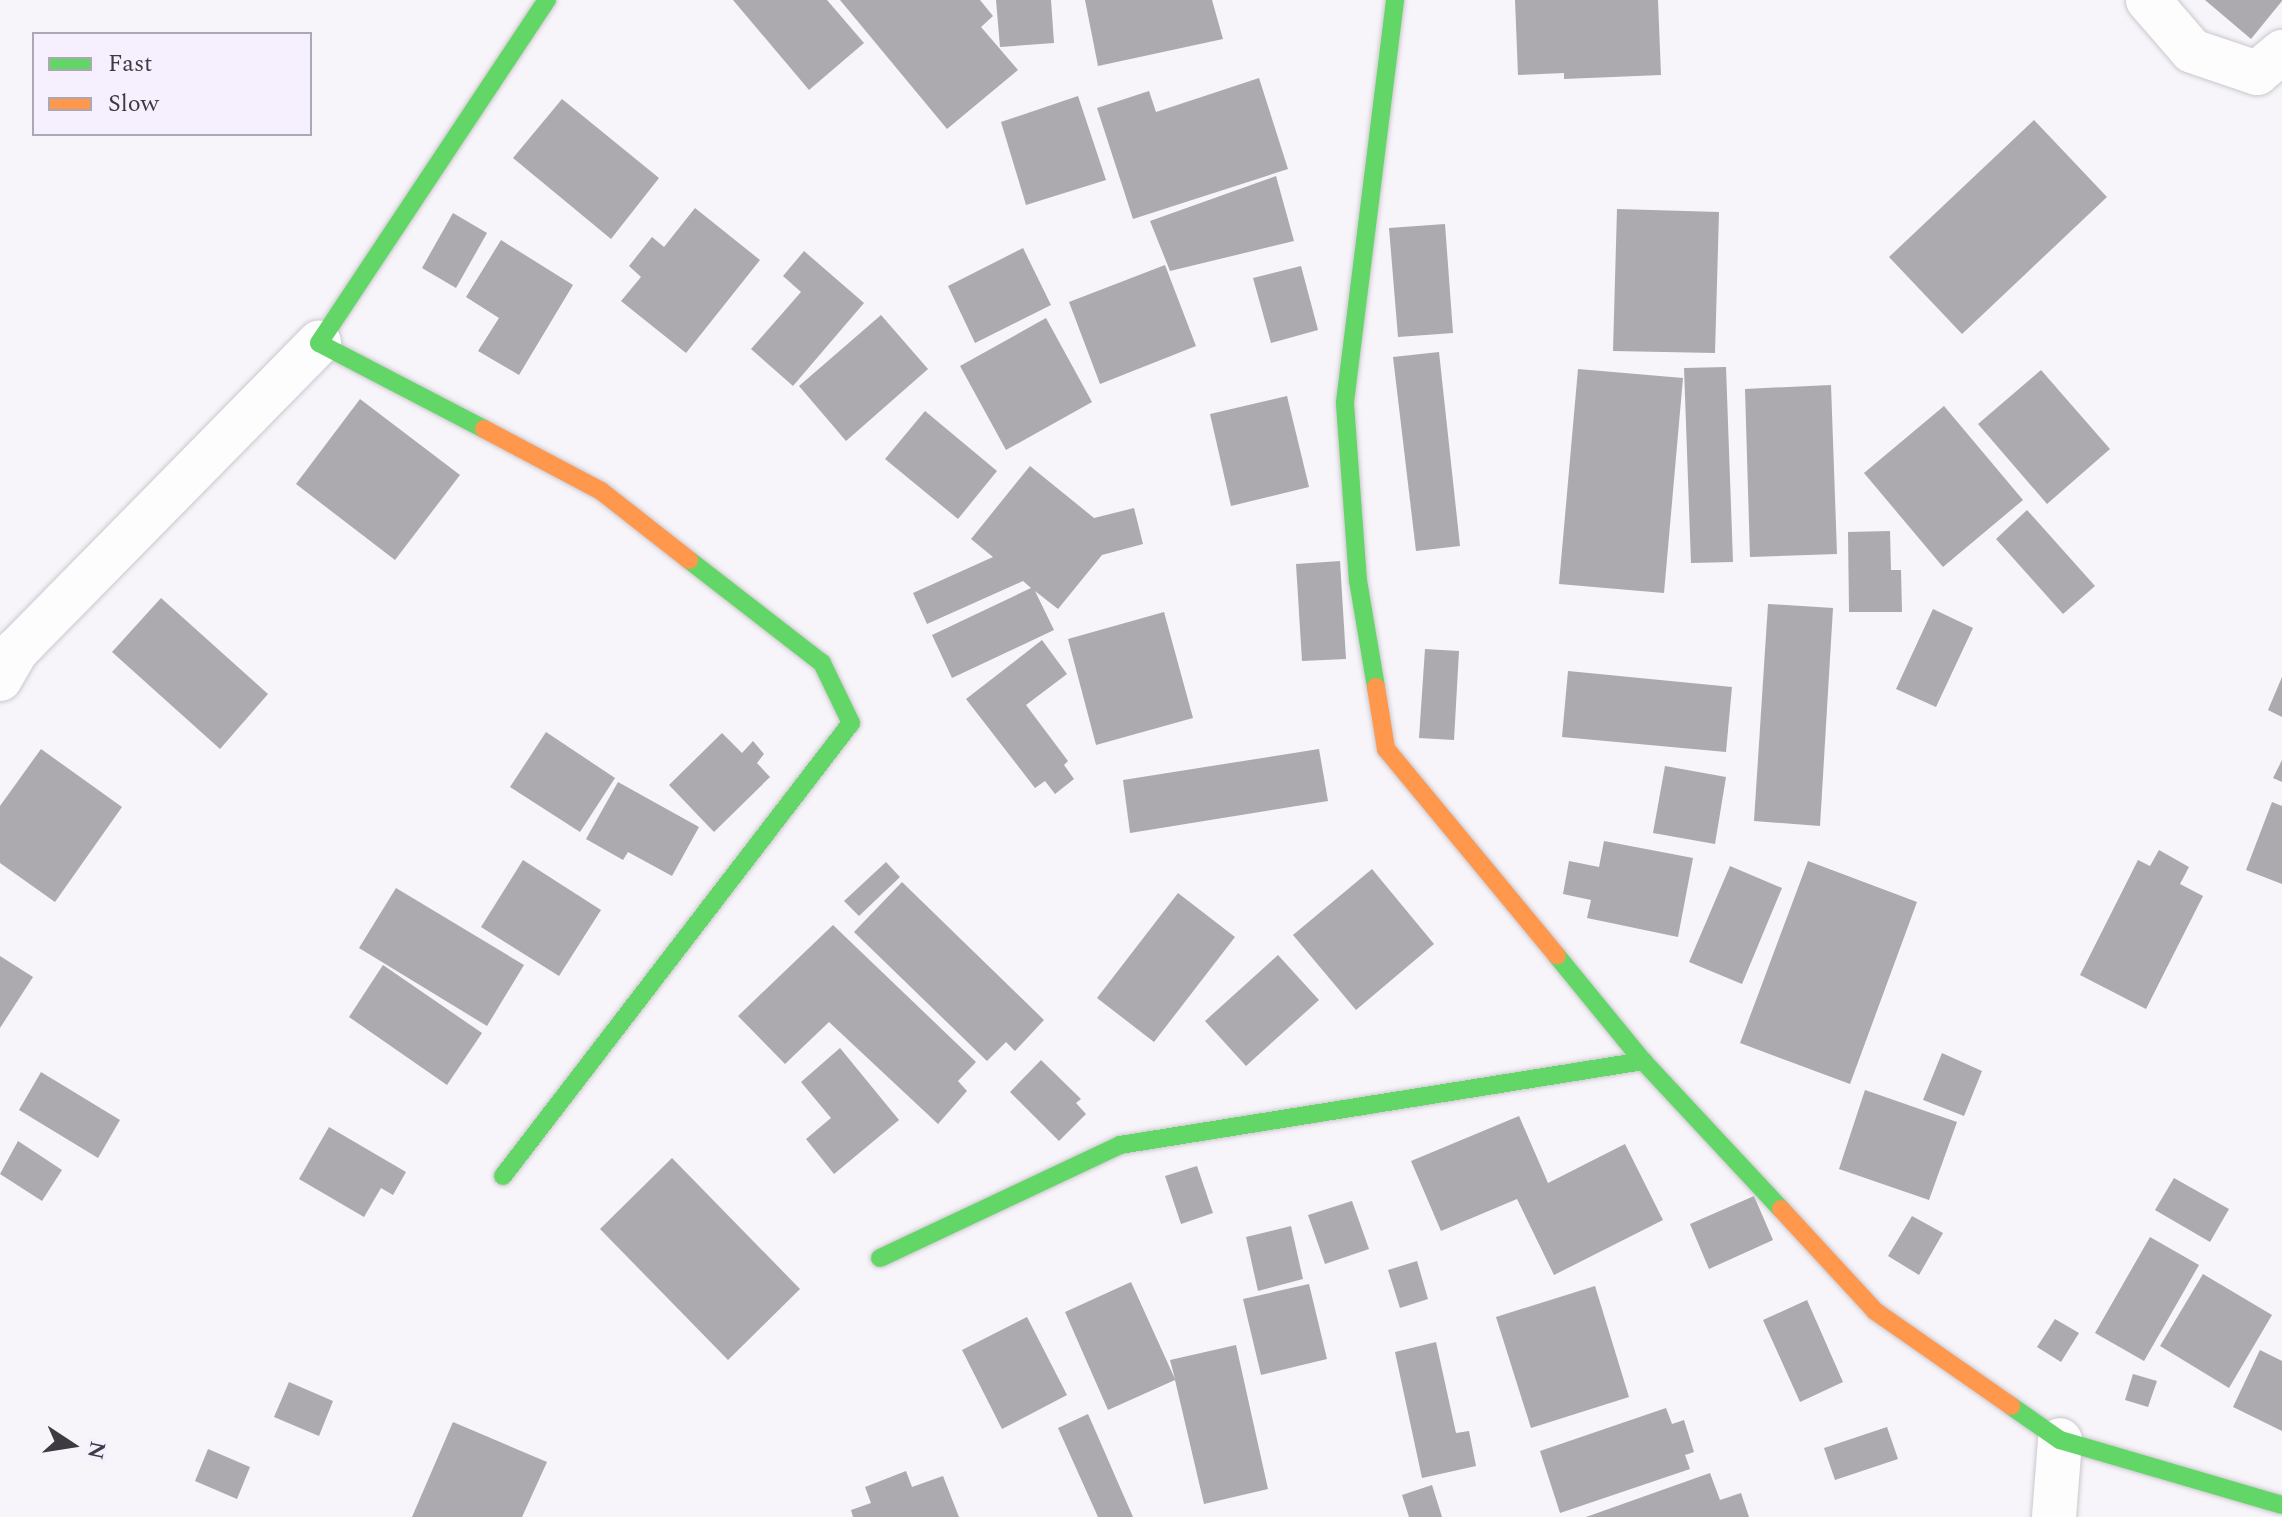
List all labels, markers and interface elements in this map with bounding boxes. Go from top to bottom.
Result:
legend [32,32,312,136]
text: Fast [108,46,153,82]
text: Slow [108,86,159,122]
north arrow [32,1405,112,1485]
text: N [78,1438,114,1462]

